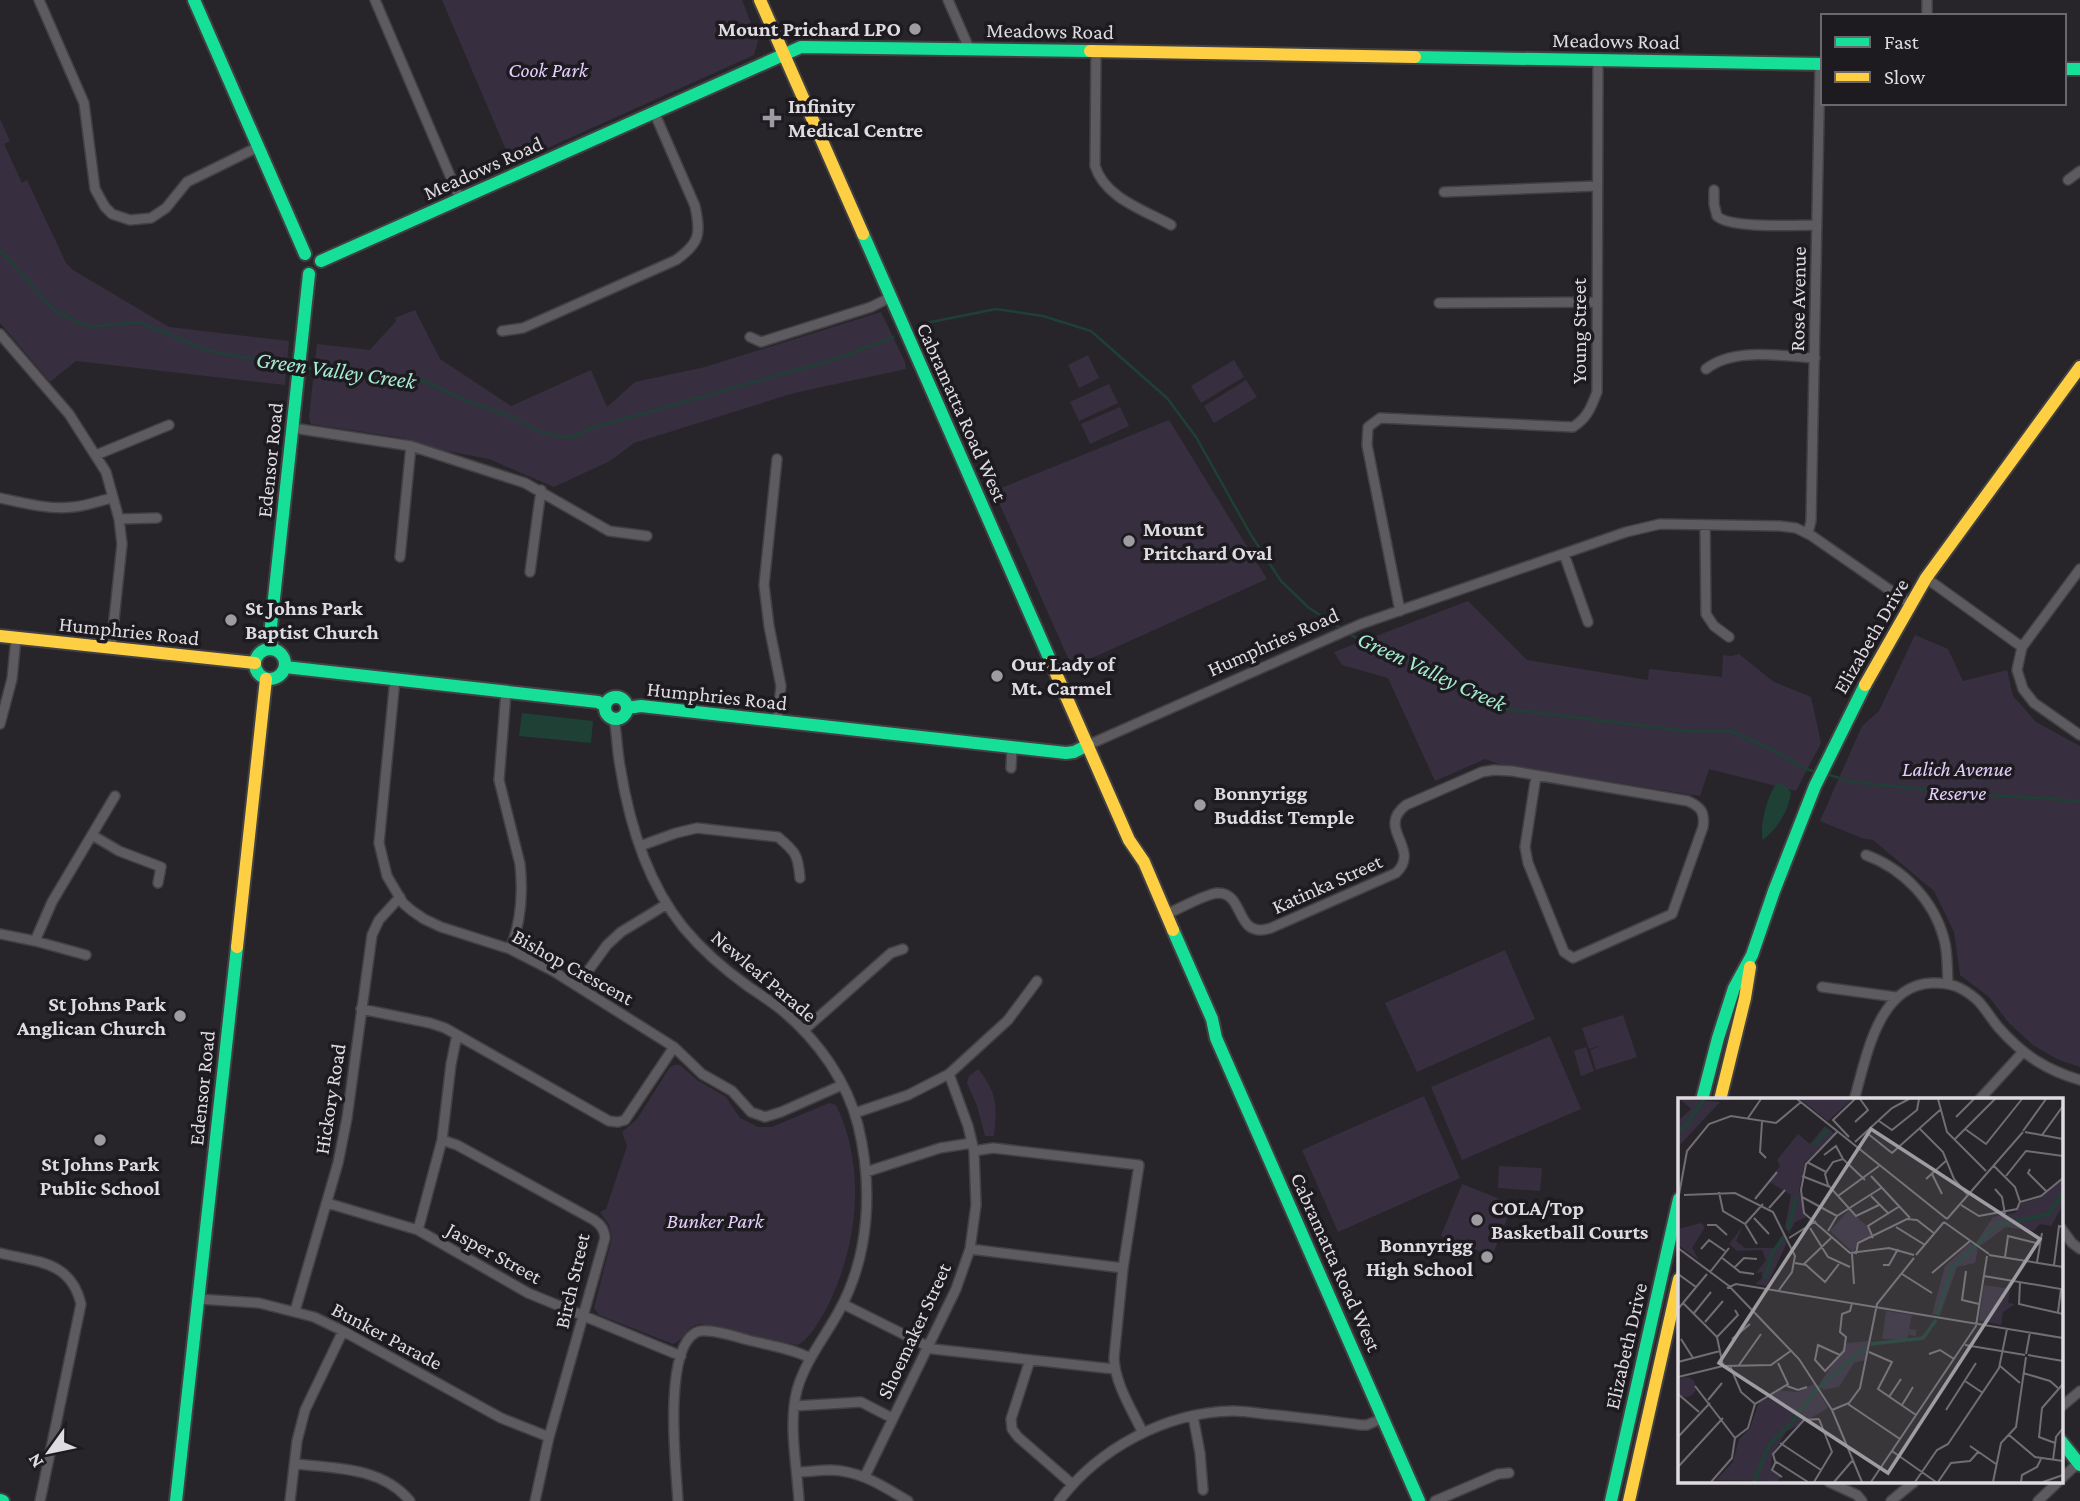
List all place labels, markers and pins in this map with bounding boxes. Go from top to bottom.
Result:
place label: Mount Prichard LPO [718,17,901,41]
marker: Mount Prichard LPO [907,21,923,37]
place label: Infinity Medical Centre [788,94,923,142]
marker: Infinity Medical Centre [762,108,782,128]
place label: Mount Pritchard Oval [1143,517,1272,565]
marker: Mount Pritchard Oval [1121,533,1137,549]
place label: St Johns Park Baptist Church [245,596,379,644]
marker: St Johns Park Baptist Church [223,612,239,628]
place label: Our Lady of Mt. Carmel [1011,652,1116,700]
marker: Our Lady of Mt. Carmel [989,668,1005,684]
place label: Bonnyrigg Buddist Temple [1214,781,1354,829]
marker: Bonnyrigg Buddist Temple [1192,797,1208,813]
place label: St Johns Park Anglican Church [16,992,167,1040]
marker: St Johns Park Anglican Church [172,1008,188,1024]
marker: St Johns Park Public School [92,1132,108,1148]
place label: St Johns Park Public School [40,1152,160,1200]
place label: COLA/Top Basketball Courts [1491,1196,1649,1244]
marker: COLA/Top Basketball Courts [1469,1212,1485,1228]
place label: Bonnyrigg High School [1366,1233,1473,1281]
marker: Bonnyrigg High School [1479,1249,1495,1265]

